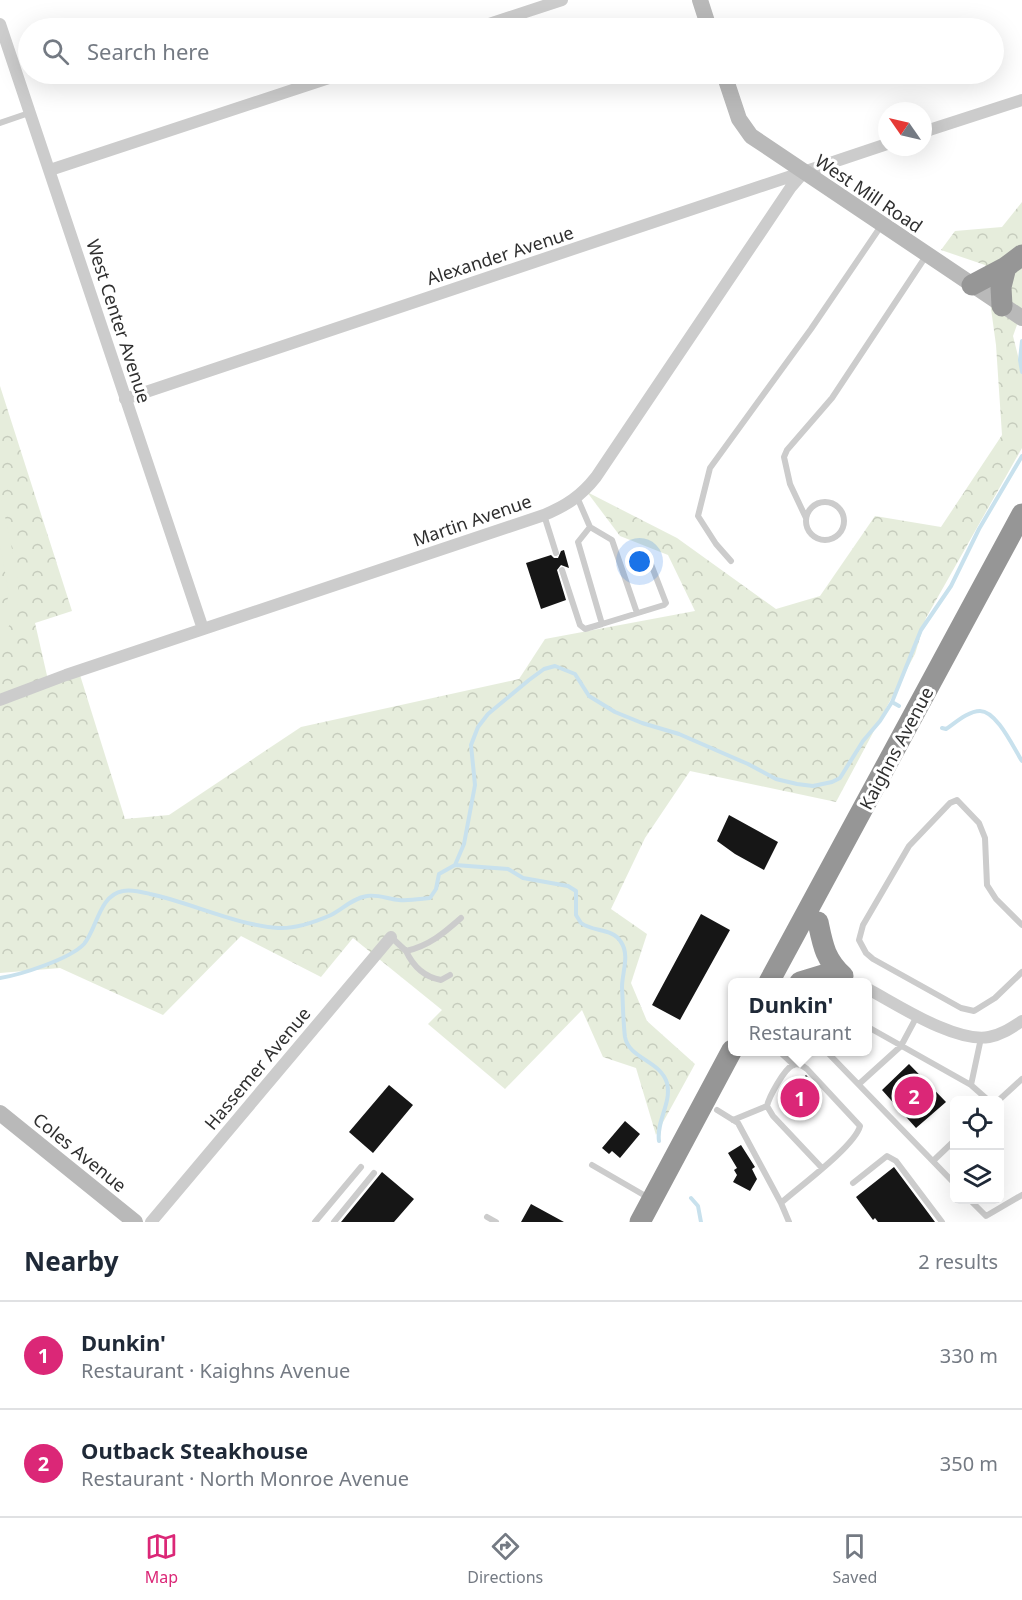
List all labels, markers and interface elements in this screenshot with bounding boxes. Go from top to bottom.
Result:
search box [18,18,1004,84]
icon: search [39,35,72,68]
text: Search here [87,36,209,66]
north arrow [878,102,932,156]
street label: West Mill Road [811,148,927,238]
street label: Alexander Avenue [423,220,577,290]
street label: West Center Avenue [81,236,157,406]
street label: Martin Avenue [409,488,535,552]
your location [625,547,654,576]
street label: Kaighns Avenue [854,682,938,814]
popup [728,978,872,1056]
text: Dunkin' [749,989,833,1019]
street label: Hassemer Avenue [199,1002,315,1134]
text: Restaurant [749,1019,851,1046]
pin: 2 [894,1074,934,1118]
pin: 1 [780,1076,820,1120]
map controls [950,1096,1004,1204]
button: locate [950,1096,1004,1150]
street label: Coles Avenue [28,1107,132,1197]
button: layers [950,1150,1004,1204]
text: Nearby [24,1243,119,1279]
text: 2 results [918,1248,998,1275]
text: Dunkin' [81,1327,166,1357]
text: 1 [38,1342,49,1369]
text: 330 m [940,1342,998,1369]
text: Restaurant · Kaighns Avenue [81,1357,350,1384]
text: Outback Steakhouse [81,1435,308,1465]
text: 2 [38,1450,49,1477]
text: 350 m [940,1450,998,1477]
text: Restaurant · North Monroe Avenue [81,1465,409,1492]
tab: Map [145,1530,178,1588]
tab: Directions [467,1530,543,1588]
tab: Saved [833,1530,877,1588]

